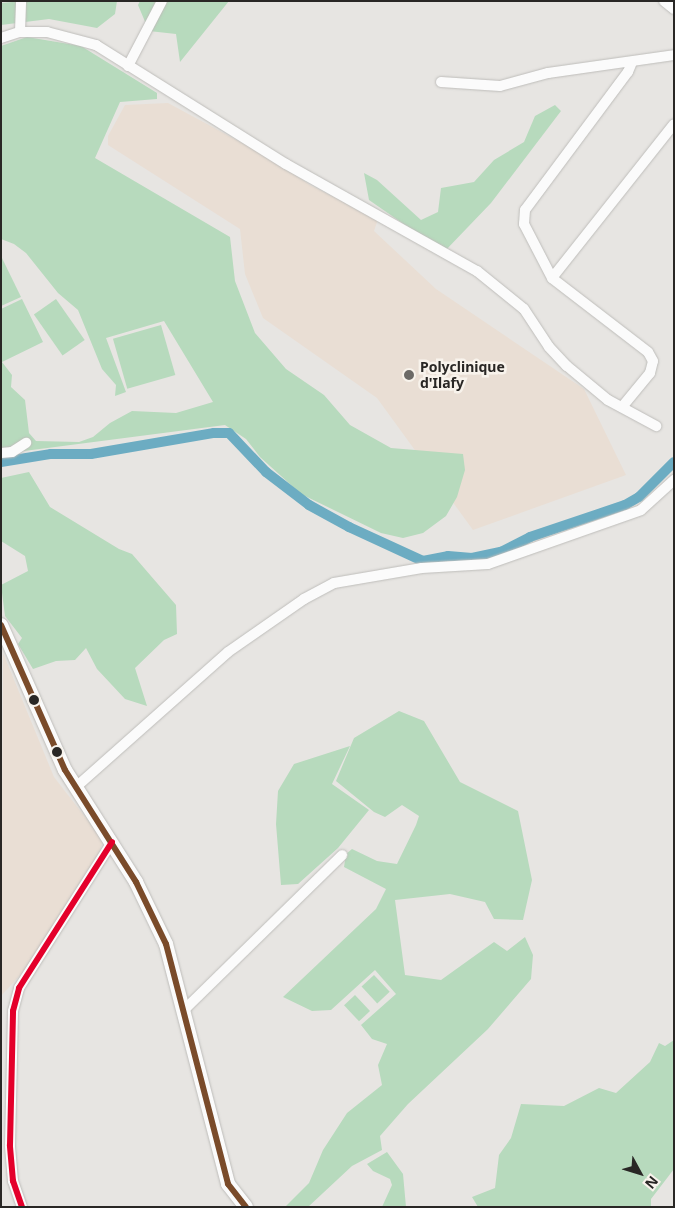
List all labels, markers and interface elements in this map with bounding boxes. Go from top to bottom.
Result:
place label: Polyclinique d'Ilafy [420,359,505,392]
marker: Polyclinique d'Ilafy [402,368,416,382]
unlabelled marker [29,695,39,705]
unlabelled marker [52,747,62,757]
north arrow [615,1148,665,1198]
text: N [641,1172,663,1193]

